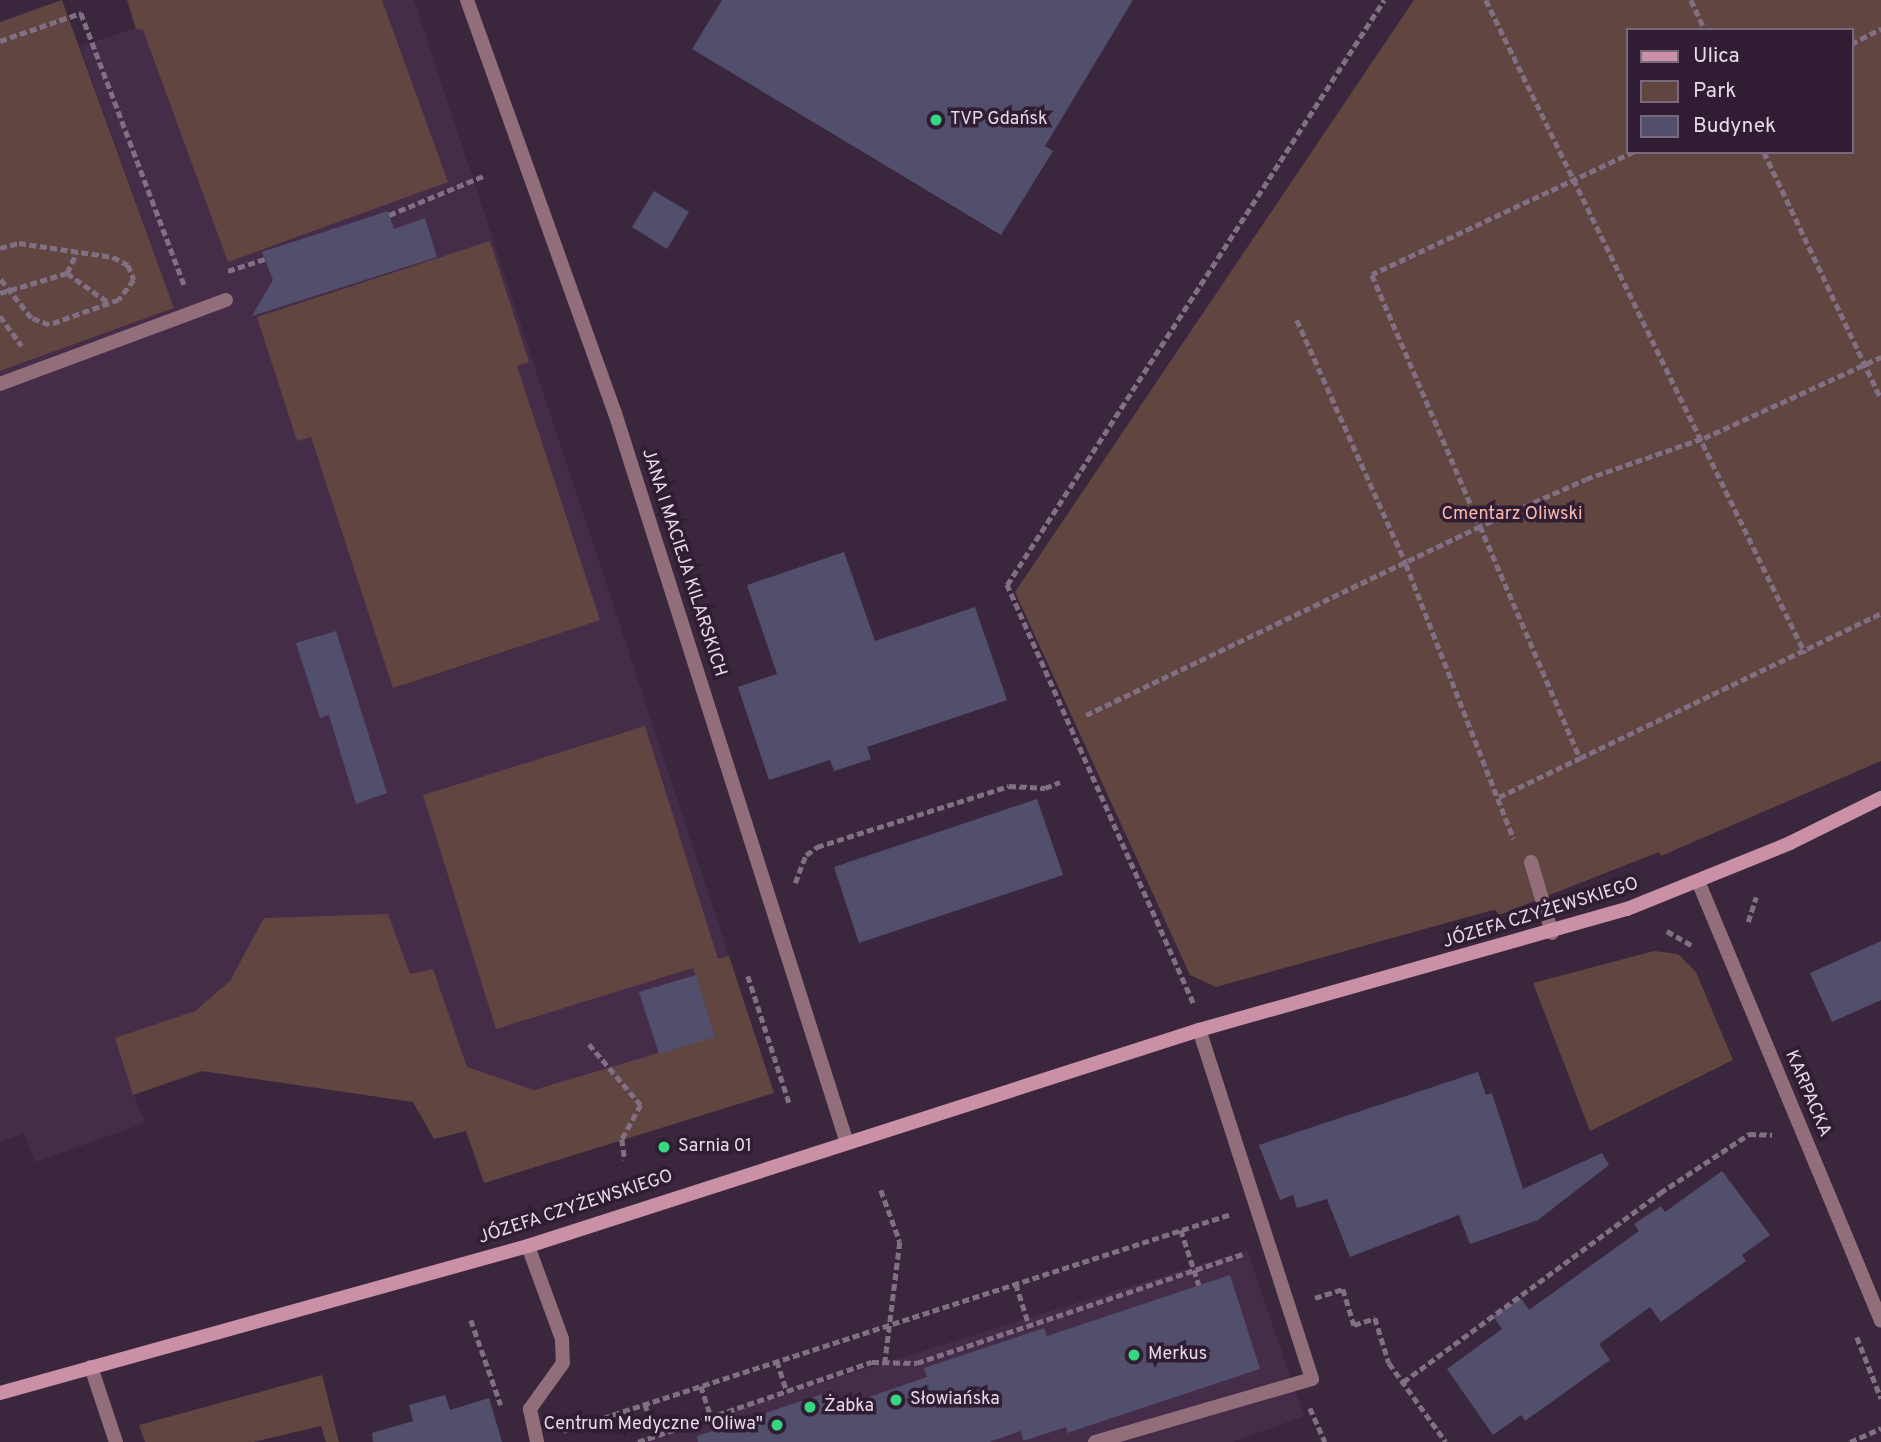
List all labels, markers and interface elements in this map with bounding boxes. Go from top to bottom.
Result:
legend [1626,28,1853,154]
text: Ulica [1693,43,1740,70]
text: Park [1693,78,1736,105]
place label: TVP Gdańsk [950,109,1048,131]
marker: TVP Gdańsk [928,112,944,128]
text: Budynek [1693,113,1776,140]
street label: JANA I MACIEJA KILARSKICH [636,446,730,680]
park label: Cmentarz Oliwski [1441,504,1583,526]
street label: JÓZEFA CZYŻEWSKIEGO [1440,874,1642,954]
street label: KARPACKA [1779,1047,1835,1141]
place label: Sarnia 01 [678,1136,752,1158]
marker: Sarnia 01 [656,1139,672,1155]
street label: JÓZEFA CZYŻEWSKIEGO [476,1166,676,1250]
place label: Merkus [1148,1344,1207,1366]
marker: Merkus [1126,1347,1142,1363]
place label: Słowiańska [910,1389,1000,1411]
marker: Słowiańska [888,1392,904,1408]
place label: Żabka [824,1396,874,1418]
marker: Żabka [802,1399,818,1415]
place label: Centrum Medyczne "Oliwa" [544,1414,763,1436]
marker: Centrum Medyczne "Oliwa" [769,1417,785,1433]

